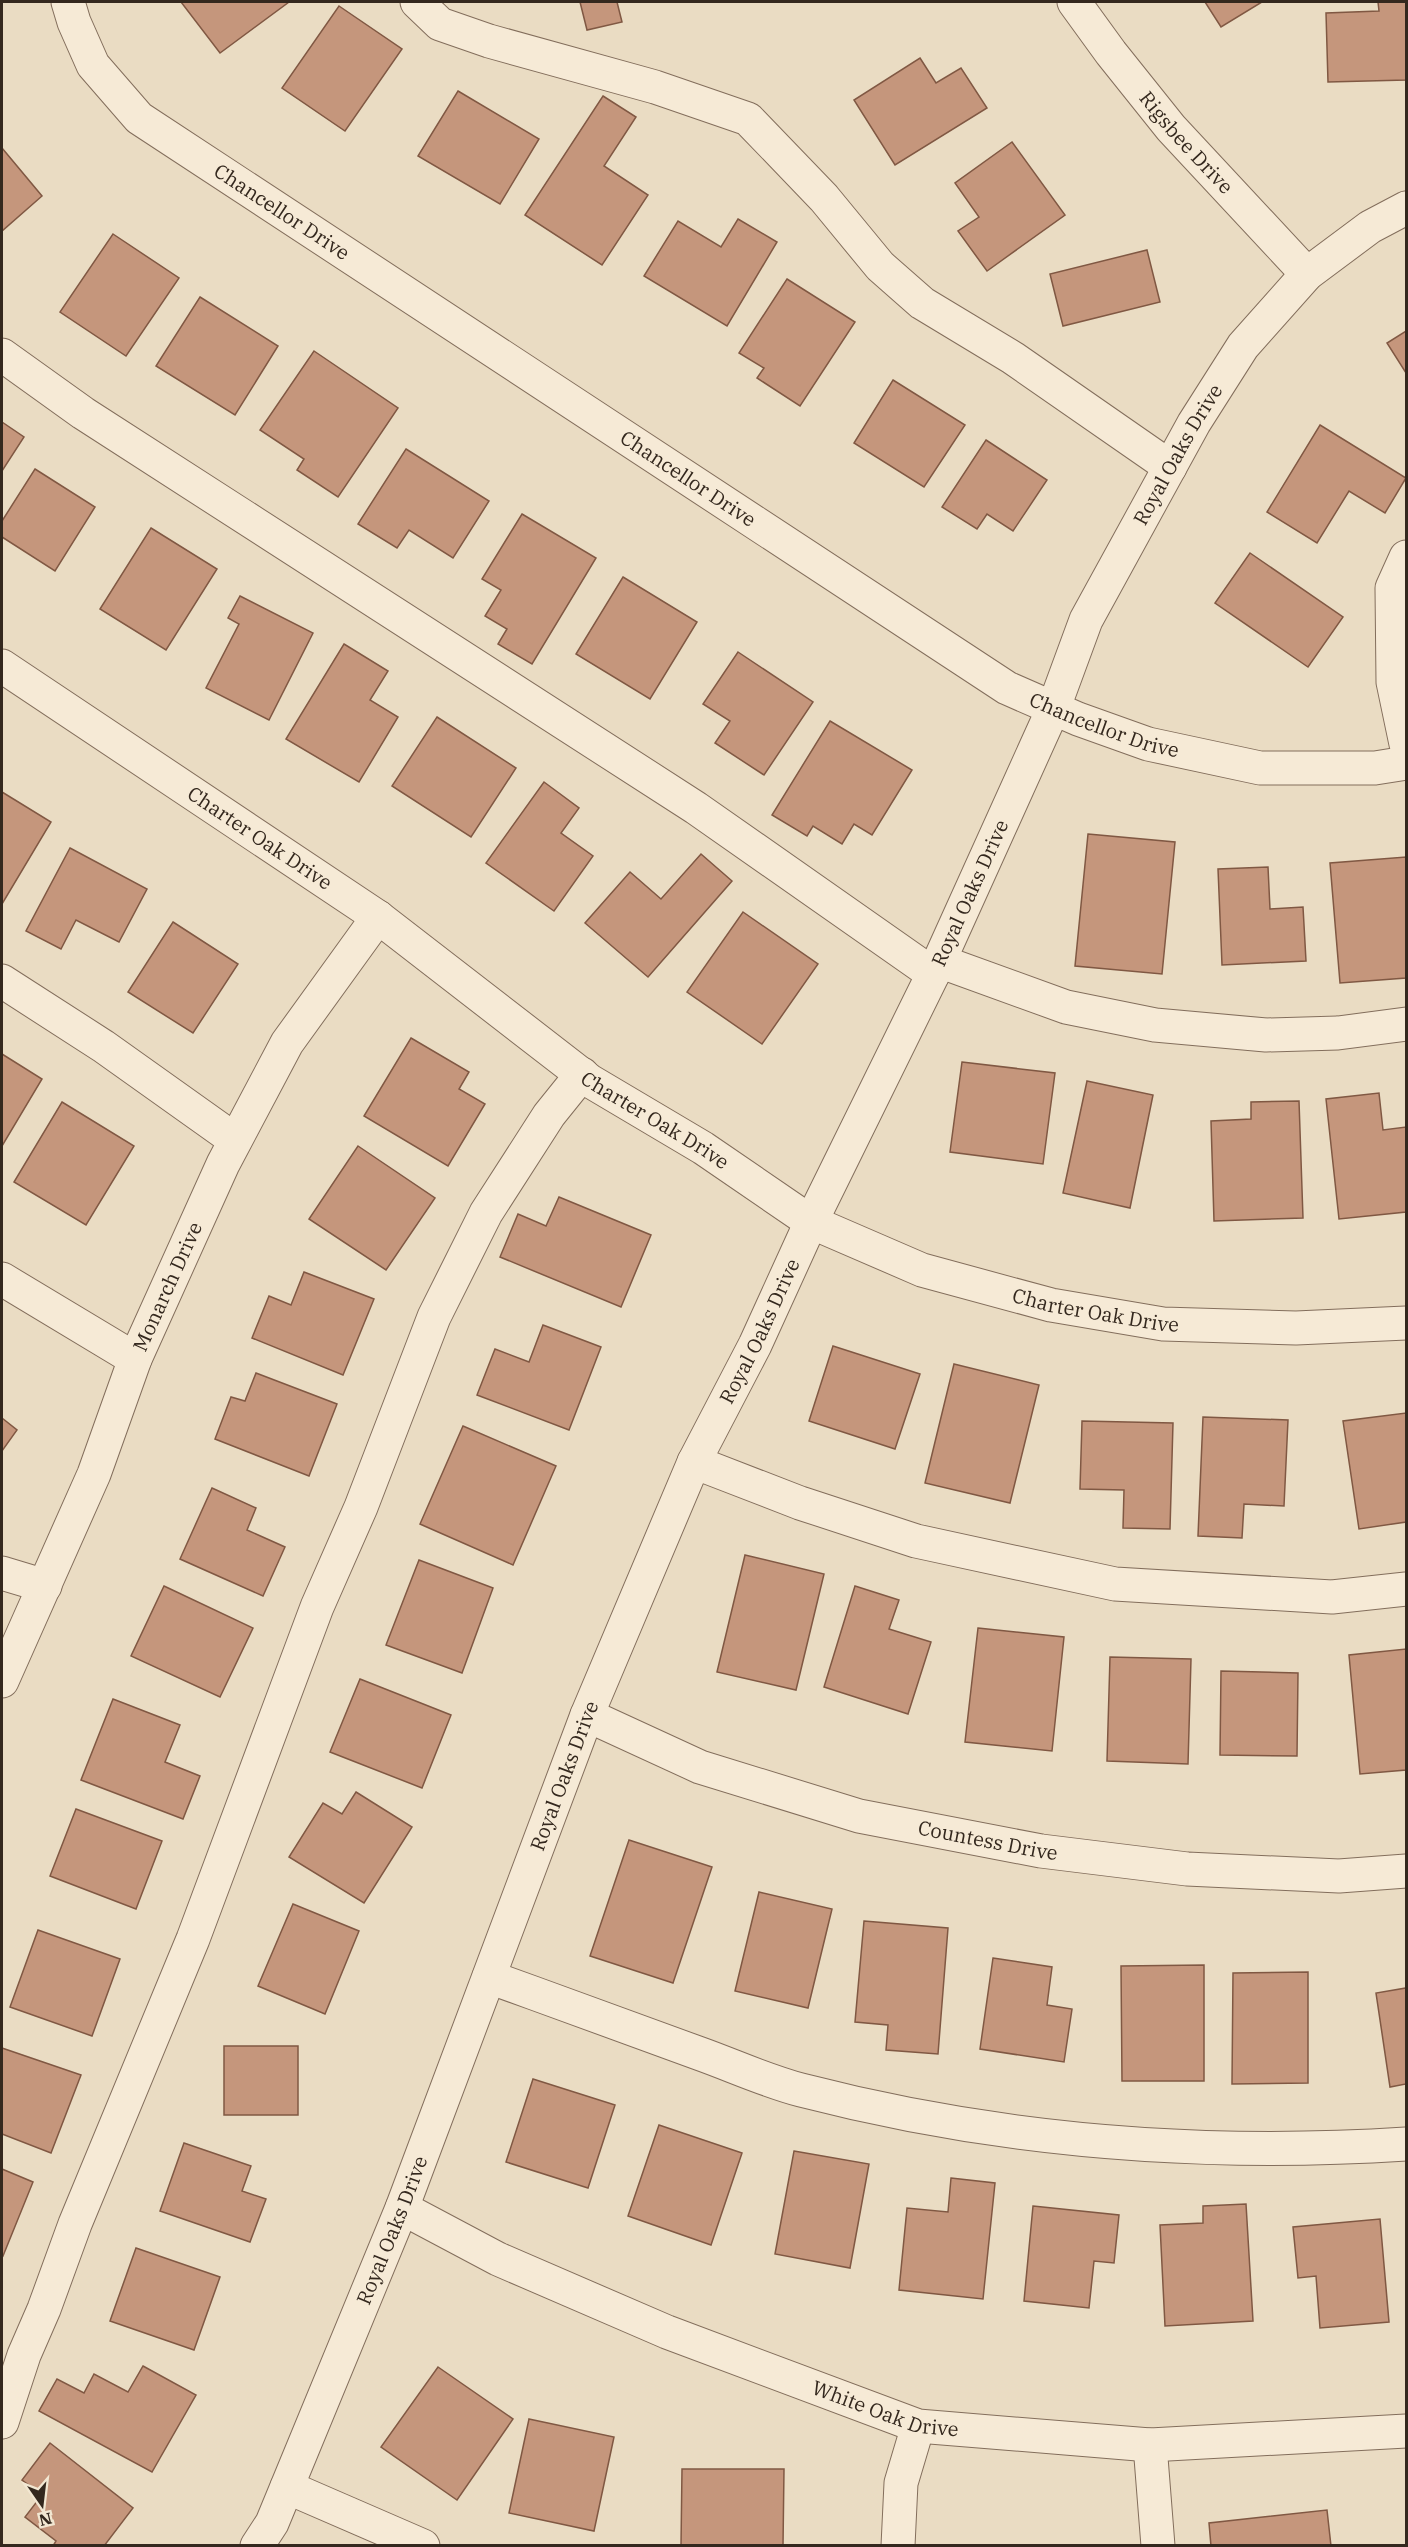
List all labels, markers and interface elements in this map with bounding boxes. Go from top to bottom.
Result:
street label: Rigsbee Drive [1134,85,1240,199]
street label: Chancellor Drive [209,157,355,266]
street label: Royal Oaks Drive [1127,379,1228,530]
street label: Chancellor Drive [615,424,762,533]
street label: Chancellor Drive [1025,686,1182,763]
street label: Charter Oak Drive [182,780,338,896]
street label: Royal Oaks Drive [925,815,1014,970]
street label: Charter Oak Drive [575,1065,735,1175]
street label: Monarch Drive [126,1217,208,1355]
street label: Royal Oaks Drive [713,1254,806,1408]
street label: Charter Oak Drive [1010,1281,1179,1338]
street label: Royal Oaks Drive [523,1696,605,1854]
street label: Countess Drive [916,1814,1059,1866]
street label: Royal Oaks Drive [350,2152,433,2308]
street label: White Oak Drive [808,2374,960,2442]
north arrow [12,2475,72,2535]
text: N [37,2508,54,2531]

